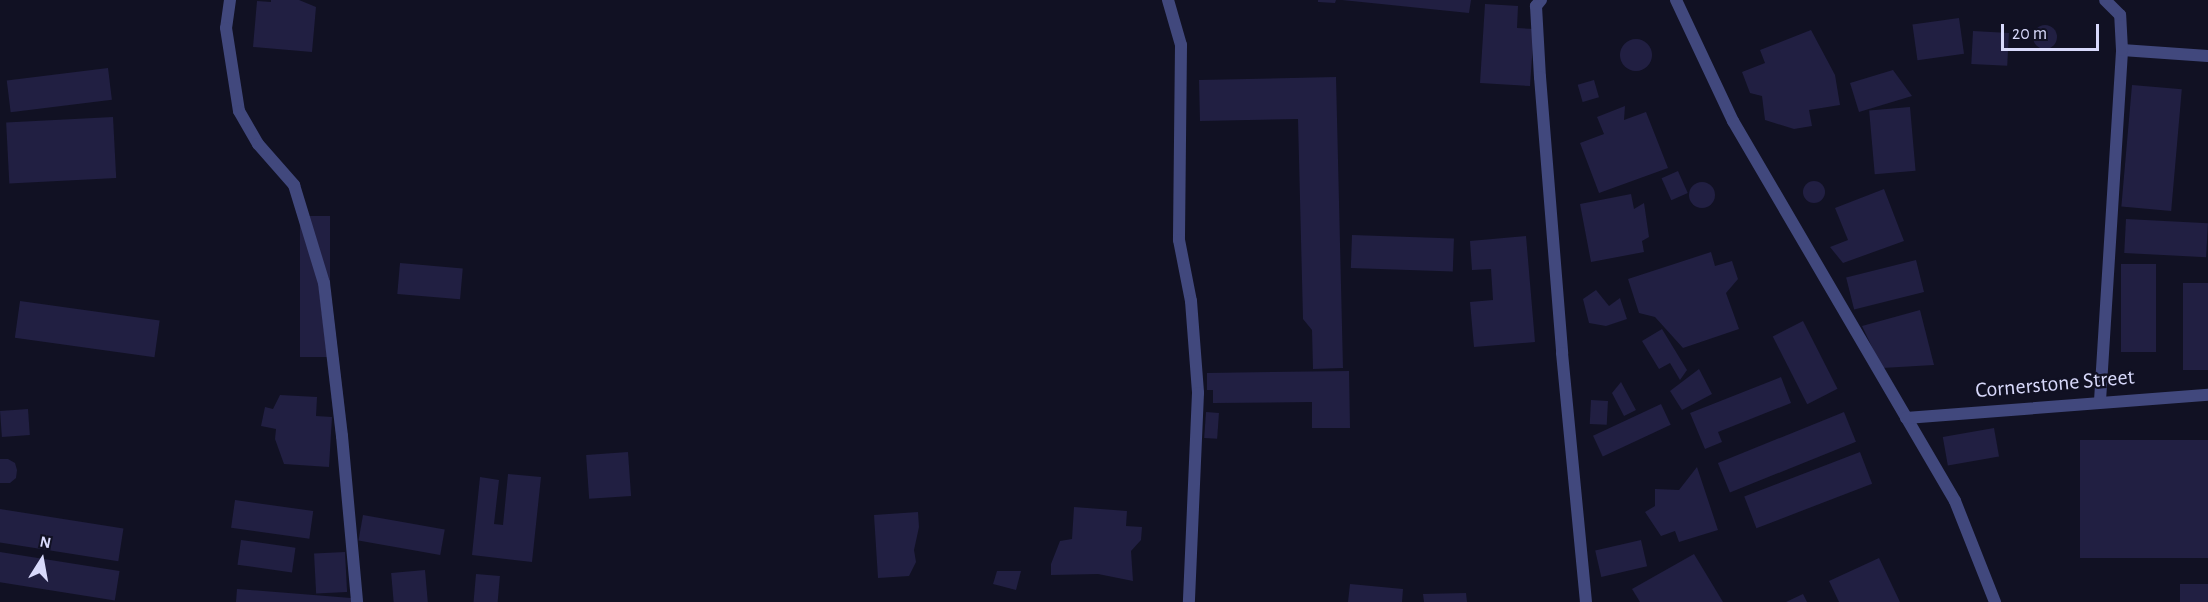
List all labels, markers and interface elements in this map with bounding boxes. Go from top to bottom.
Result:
scale bar [2004,12,2102,50]
text: 20 m [2012,25,2047,43]
street label: Cornerstone Street [1974,364,2136,404]
north arrow [12,530,72,590]
text: N [38,533,52,551]

